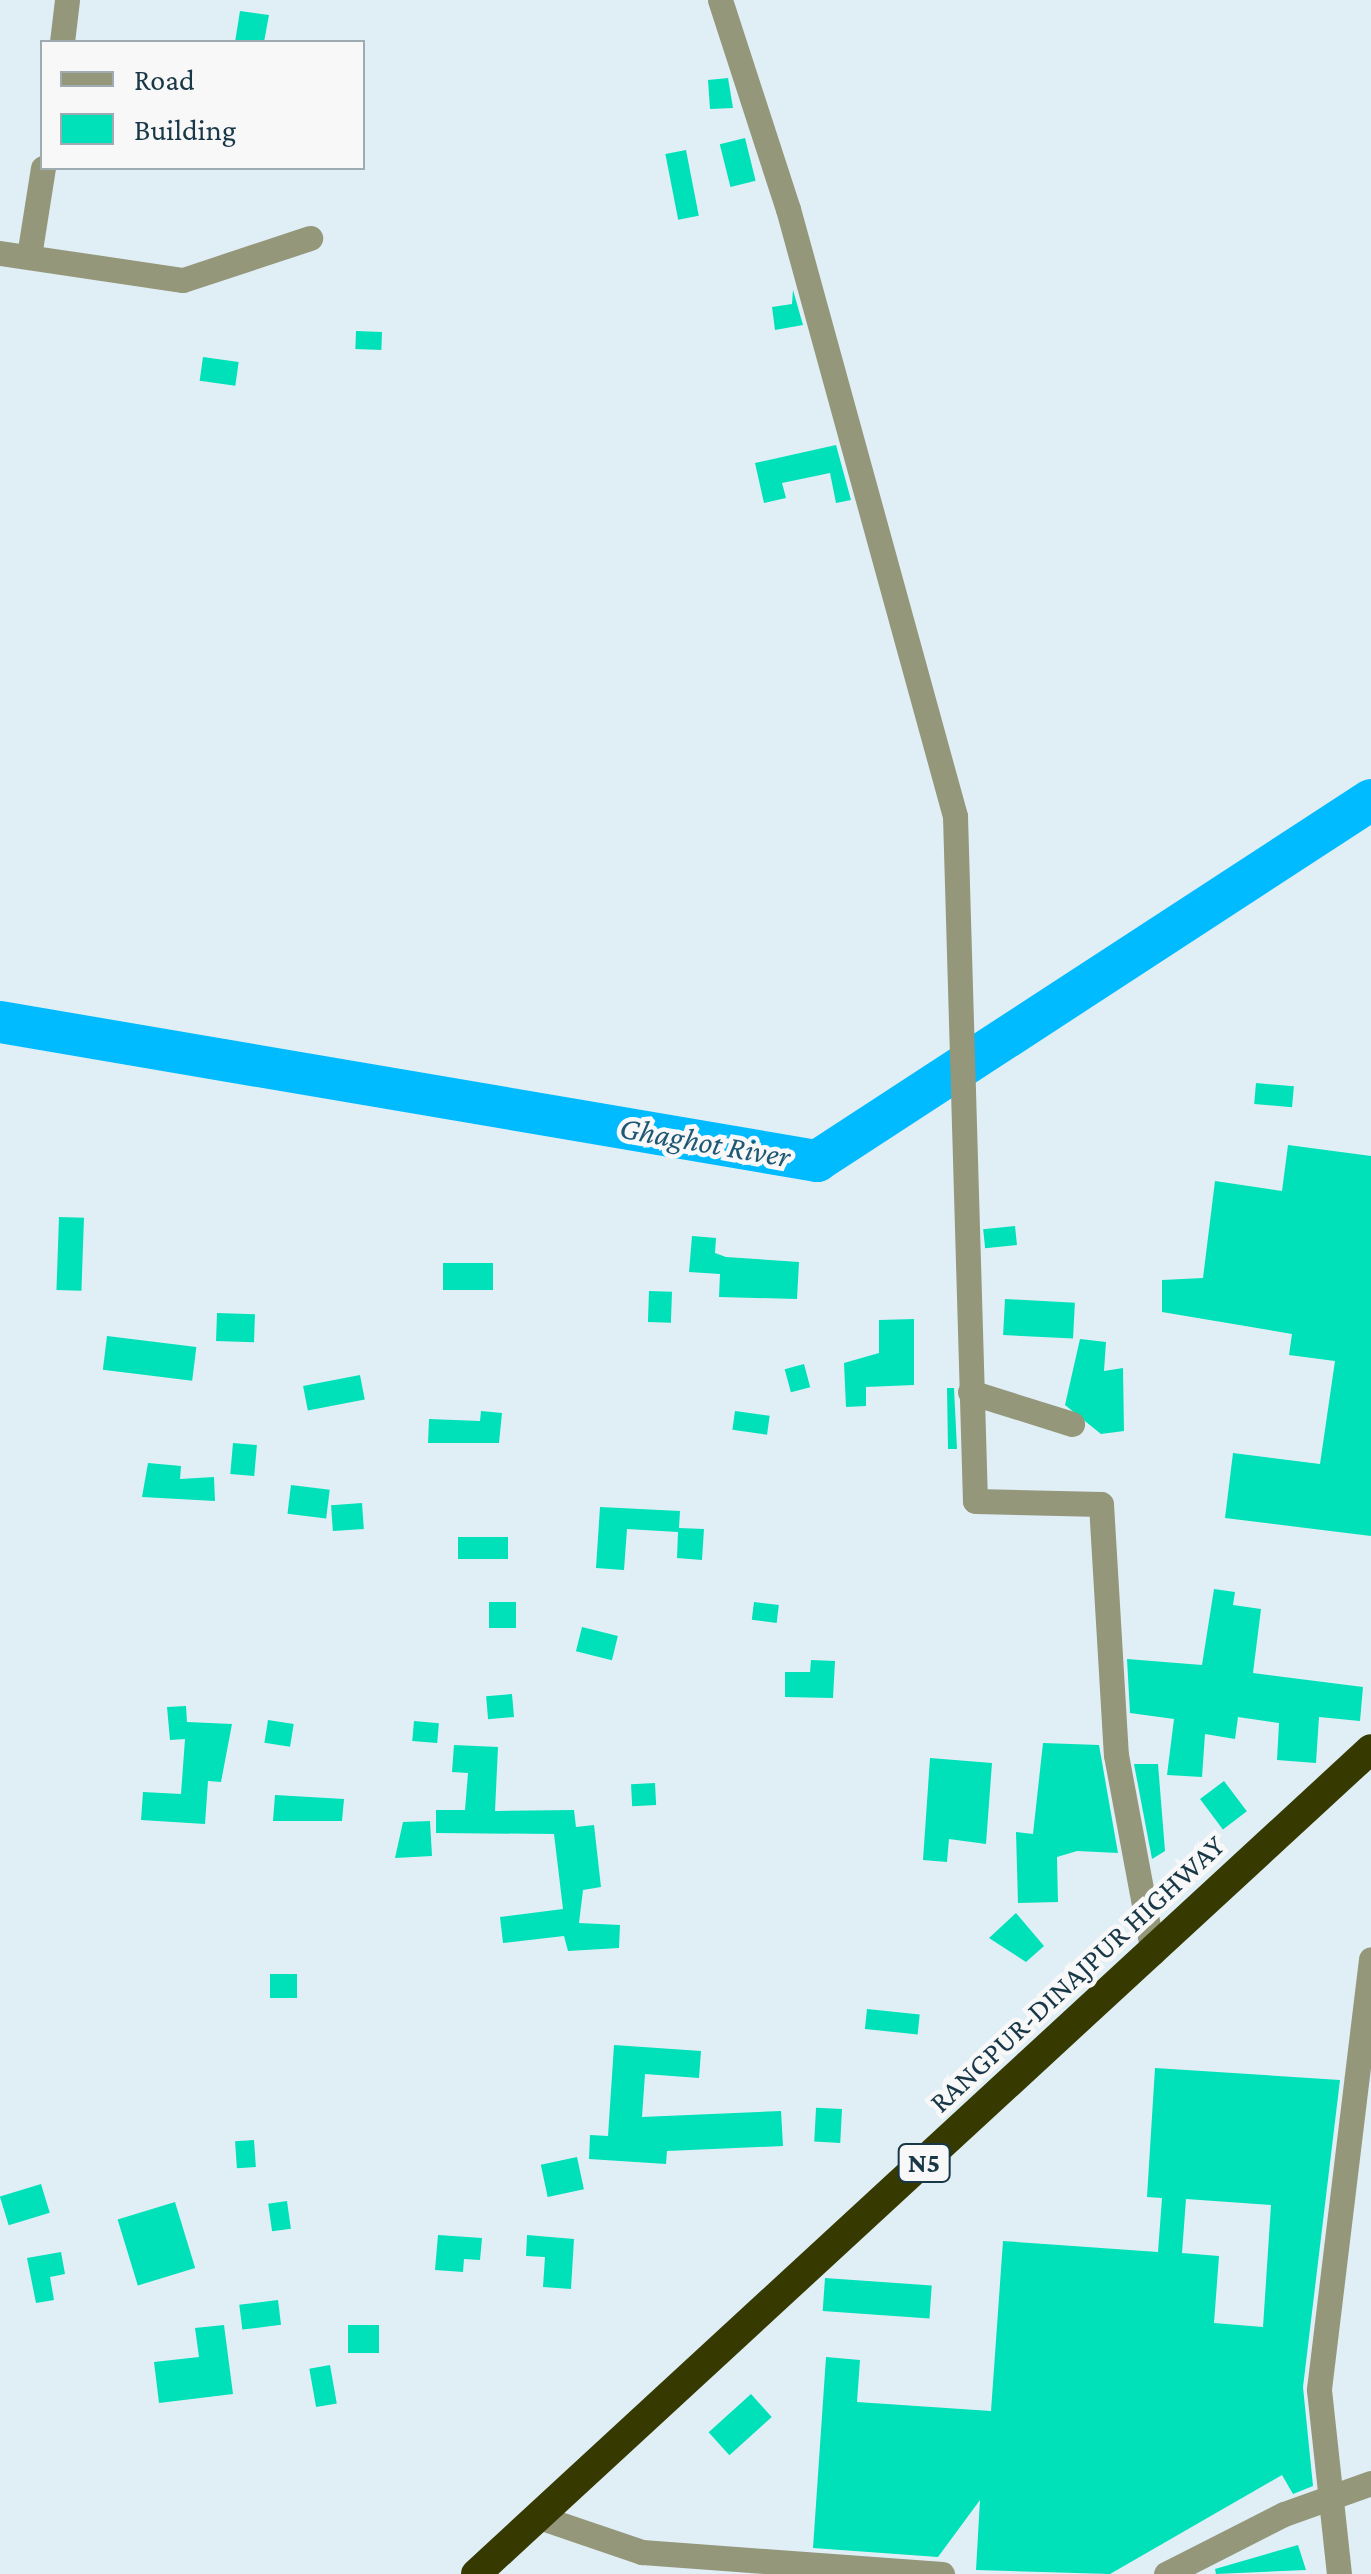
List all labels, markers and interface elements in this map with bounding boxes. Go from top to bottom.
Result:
legend [40,40,365,170]
text: Road [134,63,195,96]
text: Building [134,113,236,146]
water label: Ghaghot River [617,1108,793,1176]
street label: RANGPUR-DINAJPUR HIGHWAY [922,1828,1232,2120]
road number: N5 [896,2140,952,2186]

